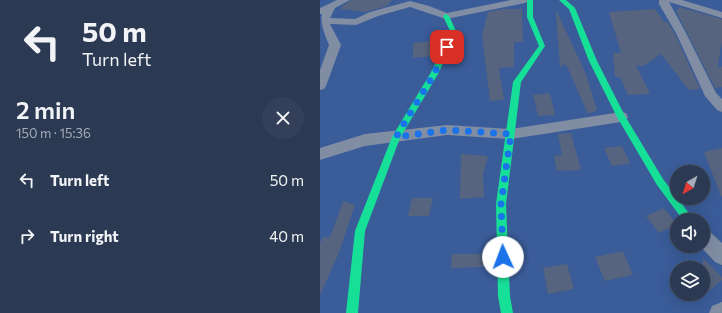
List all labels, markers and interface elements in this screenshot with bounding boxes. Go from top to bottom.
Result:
text: 50 m [82,14,147,48]
icon: left [16,16,68,68]
pin [430,30,464,64]
icon: arrive [436,36,458,58]
text: Turn left [82,48,151,70]
text: 2 min [16,95,75,124]
button: close [262,97,304,139]
text: 150 m · 15:36 [16,125,91,141]
north arrow [670,165,710,205]
map controls [670,165,710,301]
icon: left [16,169,38,191]
text: Turn left [50,171,109,189]
text: 50 m [270,171,304,189]
button: sound [670,213,710,253]
icon: right [16,225,38,247]
text: Turn right [50,227,119,245]
text: 40 m [269,227,304,245]
position arrow [482,236,524,278]
button: layers [670,261,710,301]

